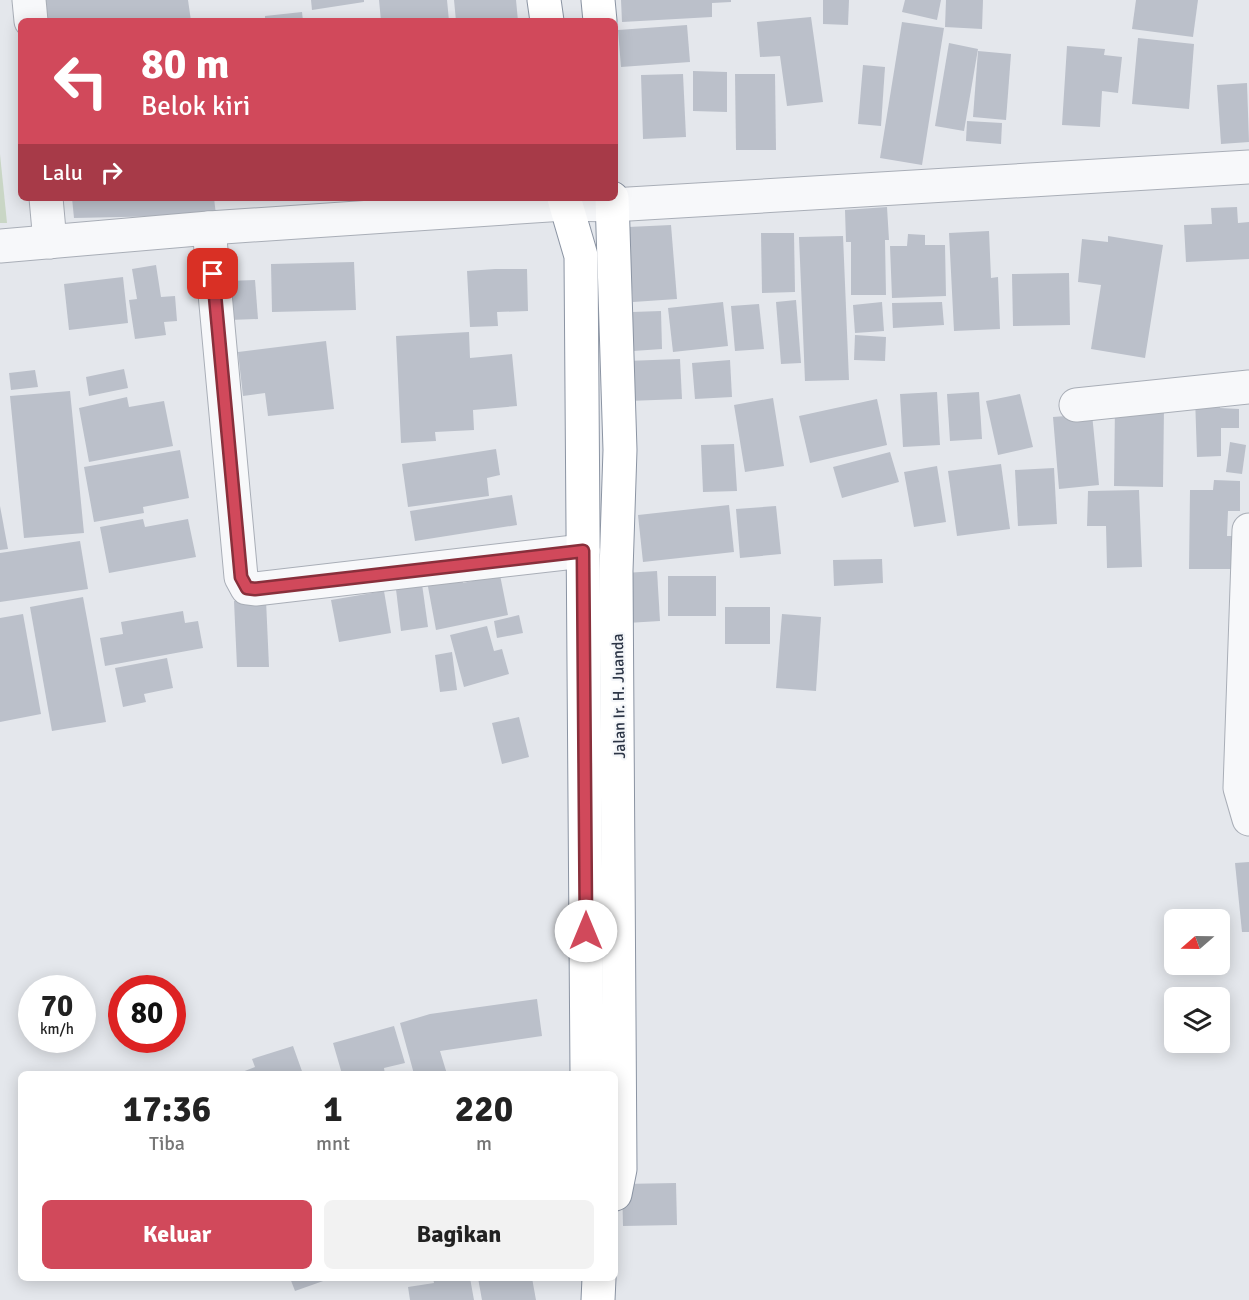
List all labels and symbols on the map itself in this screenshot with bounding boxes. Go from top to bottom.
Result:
pin [187,248,238,299]
street label: Jalan Ir. H. Juanda [608,633,630,759]
position arrow [554,899,618,963]
north arrow [1164,909,1230,975]
speed limit sign: 80 [108,975,186,1053]

